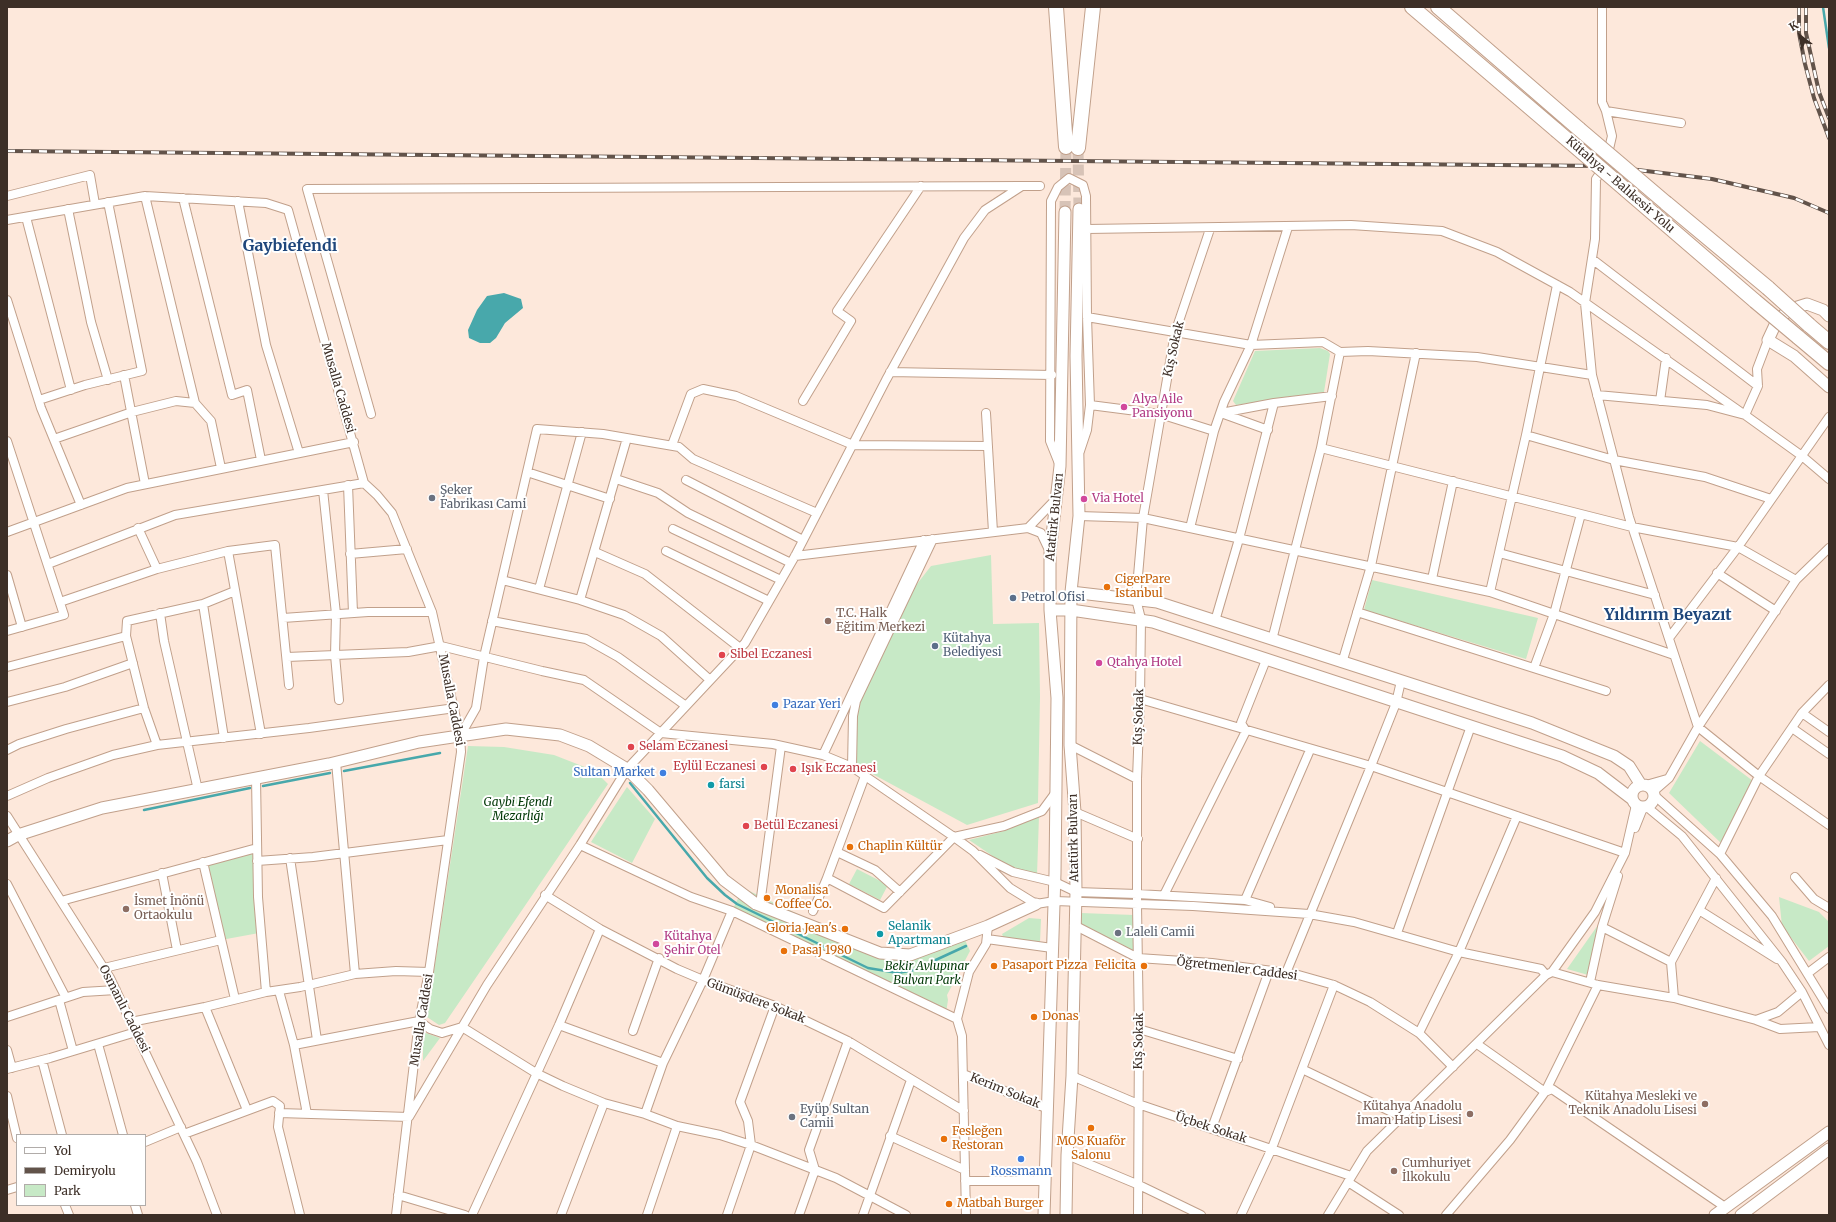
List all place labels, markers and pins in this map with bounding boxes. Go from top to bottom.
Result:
place label: Alya Aile Pansiyonu [1132,393,1192,421]
marker: Alya Aile Pansiyonu [1119,402,1129,412]
place label: Şeker Fabrikası Cami [440,484,526,512]
place label: Via Hotel [1092,492,1144,506]
marker: Şeker Fabrikası Cami [427,493,437,503]
marker: Via Hotel [1079,494,1089,504]
place label: CigerPare Istanbul [1115,573,1170,601]
marker: CigerPare Istanbul [1102,582,1112,592]
place label: Petrol Ofisi [1021,591,1085,605]
marker: Petrol Ofisi [1008,593,1018,603]
place label: T.C. Halk Eğitim Merkezi [836,607,925,635]
marker: T.C. Halk Eğitim Merkezi [823,616,833,626]
place label: Kütahya Belediyesi [943,632,1002,660]
marker: Kütahya Belediyesi [930,641,940,651]
place label: Sibel Eczanesi [730,648,812,662]
marker: Sibel Eczanesi [717,650,727,660]
place label: Qtahya Hotel [1107,656,1182,670]
marker: Qtahya Hotel [1094,658,1104,668]
place label: Pazar Yeri [783,698,841,712]
marker: Pazar Yeri [770,700,780,710]
place label: Selam Eczanesi [639,740,728,754]
marker: Selam Eczanesi [626,742,636,752]
place label: Eylül Eczanesi [673,760,756,774]
marker: Eylül Eczanesi [759,762,769,772]
place label: Işık Eczanesi [801,762,876,776]
marker: Işık Eczanesi [788,764,798,774]
place label: Sultan Market [573,766,655,780]
marker: Sultan Market [658,768,668,778]
place label: farsi [719,778,745,792]
marker: farsi [706,780,716,790]
place label: Betül Eczanesi [754,819,838,833]
marker: Betül Eczanesi [741,821,751,831]
place label: Chaplin Kültür [858,840,943,854]
marker: Chaplin Kültür [845,842,855,852]
place label: Monalisa Coffee Co. [775,884,832,912]
marker: Monalisa Coffee Co. [762,893,772,903]
place label: İsmet İnönü Ortaokulu [134,895,204,923]
marker: İsmet İnönü Ortaokulu [121,904,131,914]
place label: Selanik Apartmanı [888,920,951,948]
place label: Gloria Jean's [766,922,837,936]
marker: Gloria Jean's [840,924,850,934]
place label: Laleli Camii [1126,926,1195,940]
marker: Laleli Camii [1113,928,1123,938]
marker: Selanik Apartmanı [875,929,885,939]
place label: Kütahya Şehir Otel [664,930,721,958]
marker: Kütahya Şehir Otel [651,939,661,949]
place label: Pasaj 1980 [792,944,852,958]
marker: Pasaj 1980 [779,946,789,956]
place label: Pasaport Pizza [1002,959,1087,973]
place label: Felicita [1094,959,1136,973]
marker: Pasaport Pizza [989,961,999,971]
marker: Felicita [1139,961,1149,971]
place label: Donas [1042,1010,1079,1024]
marker: Donas [1029,1012,1039,1022]
place label: Kütahya Mesleki ve Teknik Anadolu Lisesi [1569,1090,1697,1118]
marker: Kütahya Mesleki ve Teknik Anadolu Lisesi [1700,1099,1710,1109]
place label: Kütahya Anadolu İmam Hatip Lisesi [1357,1100,1462,1128]
place label: Eyüp Sultan Camii [800,1103,869,1131]
marker: Kütahya Anadolu İmam Hatip Lisesi [1465,1109,1475,1119]
marker: Eyüp Sultan Camii [787,1112,797,1122]
marker: MOS Kuaför Salonu [1086,1123,1096,1133]
place label: Fesleğen Restoran [952,1125,1004,1153]
marker: Fesleğen Restoran [939,1134,949,1144]
place label: MOS Kuaför Salonu [1056,1135,1126,1163]
marker: Rossmann [1016,1154,1026,1164]
place label: Cumhuriyet İlkokulu [1402,1157,1471,1185]
place label: Rossmann [990,1165,1052,1179]
marker: Cumhuriyet İlkokulu [1389,1166,1399,1176]
place label: Matbah Burger [957,1197,1044,1211]
marker: Matbah Burger [944,1199,954,1209]

